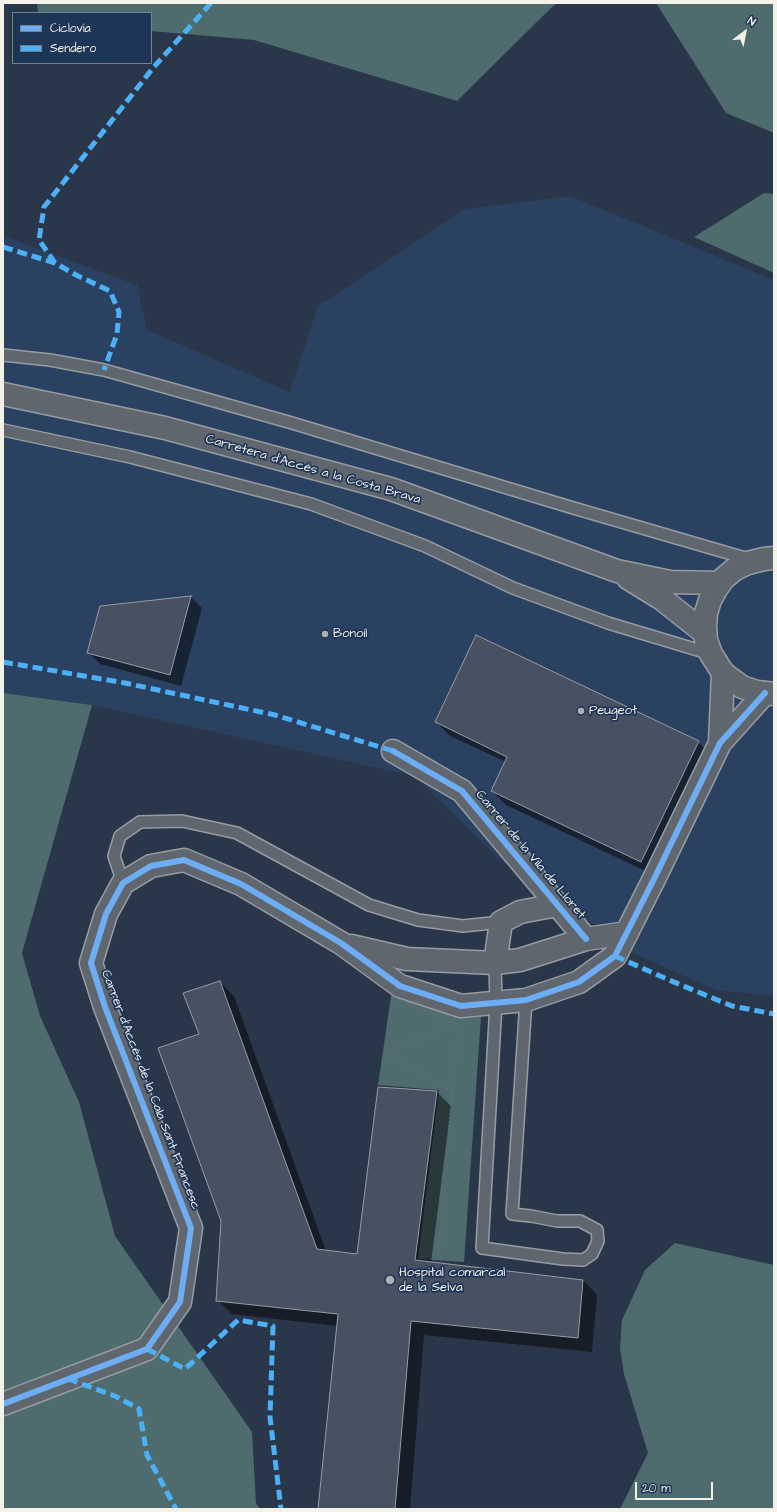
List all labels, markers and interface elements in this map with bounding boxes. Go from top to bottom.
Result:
legend [12,12,152,64]
north arrow [725,12,765,52]
text: N [745,13,759,30]
text: Ciclovía [50,20,91,37]
text: Sendero [50,40,96,57]
street label: Carretera d'Accés a la Costa Brava [204,432,422,508]
place label: Bonoil [333,626,367,642]
marker: Bonoil [320,629,330,639]
place label: Peugeot [589,703,637,719]
marker: Peugeot [576,706,586,716]
street label: Carrer de la Vila de Lloret [472,788,588,922]
street label: Carrer d'Accés de la Cala Sant Francesc [97,968,203,1212]
place label: Hospital comarcal de la Selva [399,1265,505,1296]
marker: Hospital comarcal de la Selva [384,1274,396,1286]
scale bar [637,1474,715,1500]
text: 20 m [642,1480,671,1497]

